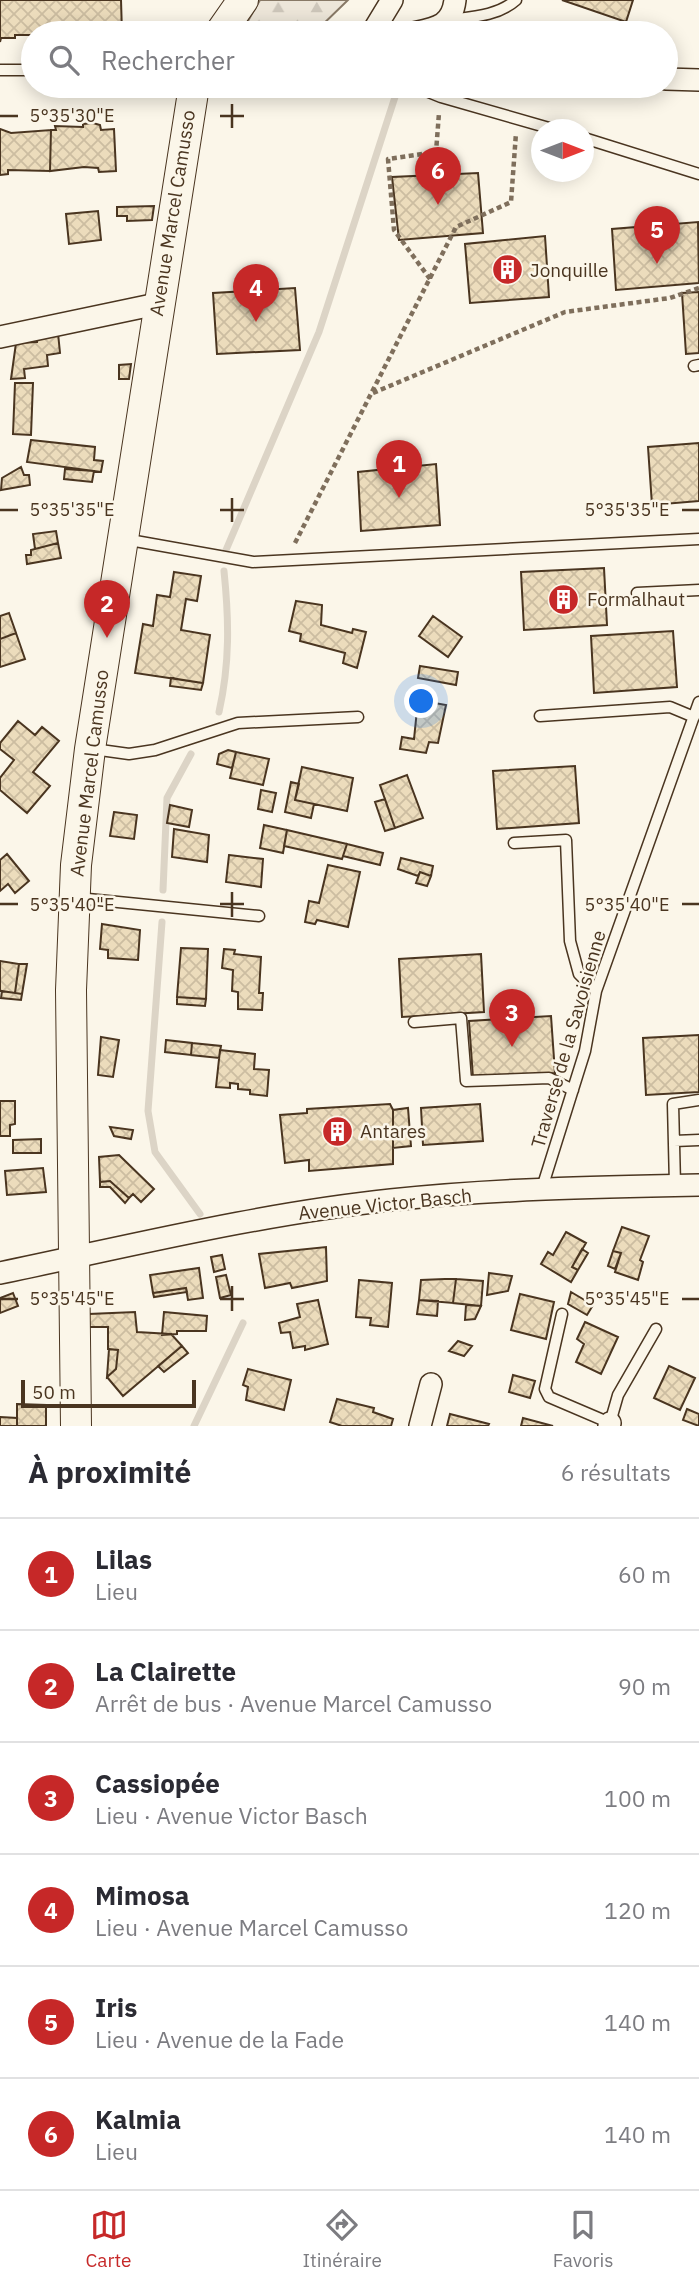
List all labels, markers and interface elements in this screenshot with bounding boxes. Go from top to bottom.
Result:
search box [21,21,678,98]
icon: search [45,41,83,79]
text: Rechercher [101,43,235,77]
text: 5°35'30"E [30,104,114,127]
street label: Avenue Marcel Camusso [144,108,200,318]
north arrow [531,119,594,182]
pin: 6 [415,147,461,205]
pin: 5 [634,206,680,264]
building icon: Jonquille [490,253,524,287]
place label: Jonquille [530,258,608,282]
pin: 4 [233,264,279,322]
pin: 1 [376,440,422,498]
text: 5°35'35"E [30,498,114,521]
text: 5°35'35"E [585,498,669,521]
pin: 2 [84,580,130,638]
building icon: Formalhaut [547,582,581,616]
place label: Formalhaut [587,587,685,611]
street label: Avenue Marcel Camusso [64,668,114,878]
your location [404,684,438,718]
text: 5°35'40"E [30,893,114,916]
text: 5°35'40"E [585,893,669,916]
street label: Traverse de la Savoisienne [525,927,611,1151]
pin: 3 [489,989,535,1047]
building icon: Antares [320,1114,354,1148]
place label: Antares [360,1119,426,1143]
street label: Avenue Victor Basch [297,1183,473,1225]
text: 5°35'45"E [30,1287,114,1310]
text: 5°35'45"E [585,1287,669,1310]
scale bar [21,1377,196,1409]
text: 50 m [32,1380,76,1404]
text: À proximité [28,1452,191,1491]
text: 6 résultats [561,1457,671,1487]
text: Lilas [95,1542,152,1576]
text: 1 [44,1559,58,1589]
text: 60 m [618,1559,671,1589]
text: Lieu [95,1576,138,1606]
text: La Clairette [95,1654,236,1688]
text: 2 [44,1671,58,1701]
text: 90 m [618,1671,671,1701]
text: Arrêt de bus · Avenue Marcel Camusso [95,1688,492,1718]
text: Cassiopée [95,1766,220,1800]
text: 3 [44,1783,58,1813]
text: 100 m [604,1783,671,1813]
text: Lieu · Avenue Victor Basch [95,1800,368,1830]
text: Mimosa [95,1878,190,1912]
text: 4 [44,1895,58,1925]
text: 120 m [604,1895,671,1925]
text: Lieu · Avenue Marcel Camusso [95,1912,408,1942]
text: Iris [95,1990,137,2024]
text: 5 [44,2007,58,2037]
text: 140 m [604,2007,671,2037]
text: Lieu · Avenue de la Fade [95,2024,344,2054]
text: Kalmia [95,2102,181,2136]
text: 6 [44,2119,58,2149]
text: 140 m [604,2119,671,2149]
text: Lieu [95,2136,138,2166]
tab: Carte [85,2206,132,2272]
tab: Itinéraire [302,2206,382,2272]
tab: Favoris [553,2206,613,2272]

